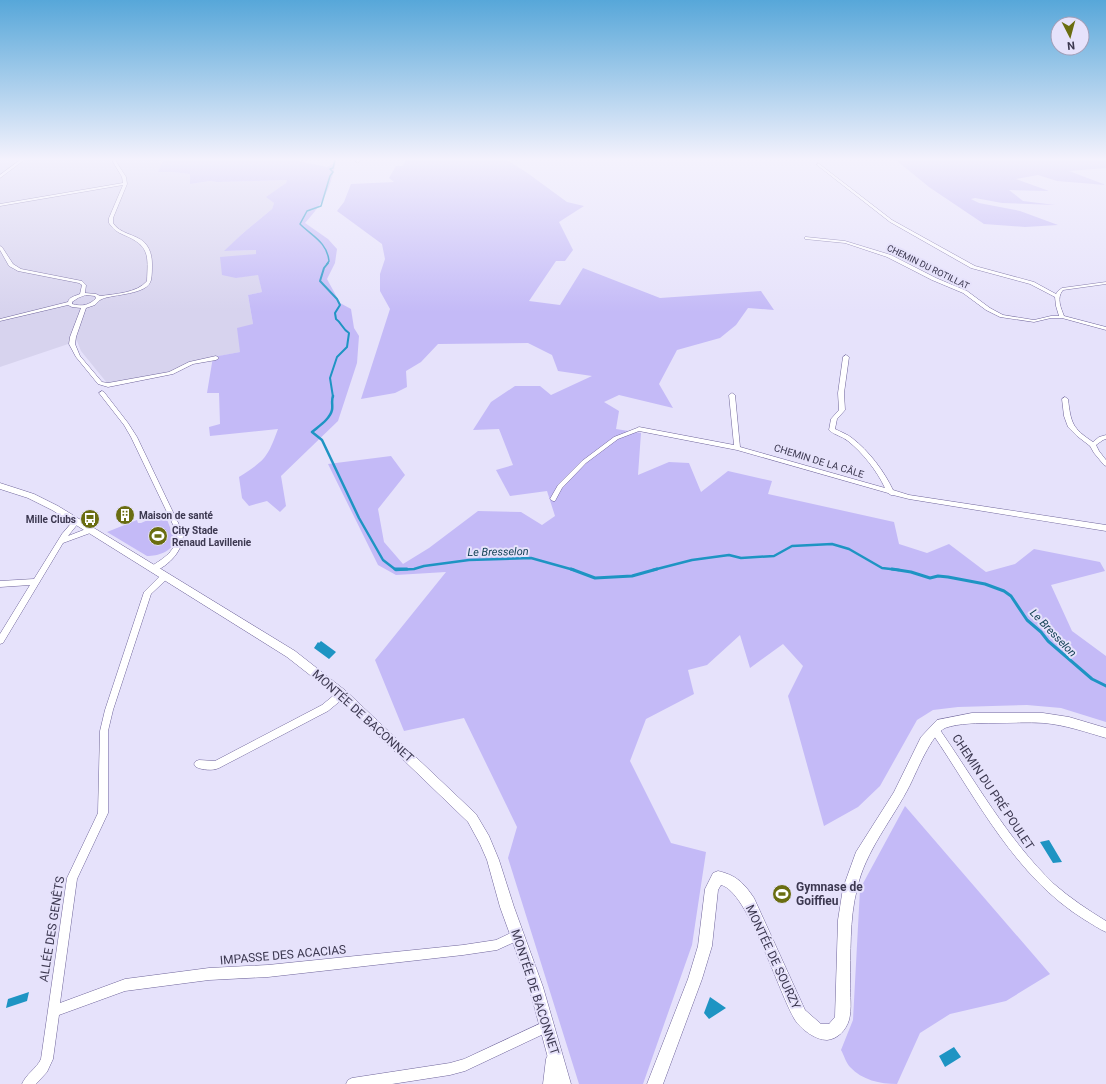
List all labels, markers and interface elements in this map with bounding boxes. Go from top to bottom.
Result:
north arrow [1050,16,1090,56]
text: N [1066,39,1076,52]
street label: CHEMIN DU ROTILLAT [885,243,971,292]
street label: CHEMIN DE LA CÂLE [773,441,866,480]
building icon: Maison de santé [114,504,136,526]
bus stop icon: Mille Clubs [79,508,101,530]
place label: Maison de santé [139,510,214,521]
place label: Mille Clubs [26,514,76,525]
sports icon: City Stade Renaud Lavillenie [147,525,169,547]
place label: City Stade Renaud Lavillenie [172,525,252,548]
water label: Le Bresselon [467,545,529,559]
water label: Le Bresselon [1027,606,1079,660]
street label: MONTÉE DE BACONNET [310,666,417,765]
street label: CHEMIN DU PRÉ POULET [949,731,1038,852]
street label: ALLÉE DES GENÊTS [36,875,67,983]
place label: Gymnase de Goiffieu [796,880,863,908]
sports icon: Gymnase de Goiffieu [771,883,793,905]
street label: MONTÉE DE SOURZY [743,902,805,1012]
street label: MONTÉE DE BACONNET [508,927,563,1057]
street label: IMPASSE DES ACACIAS [219,943,347,967]

